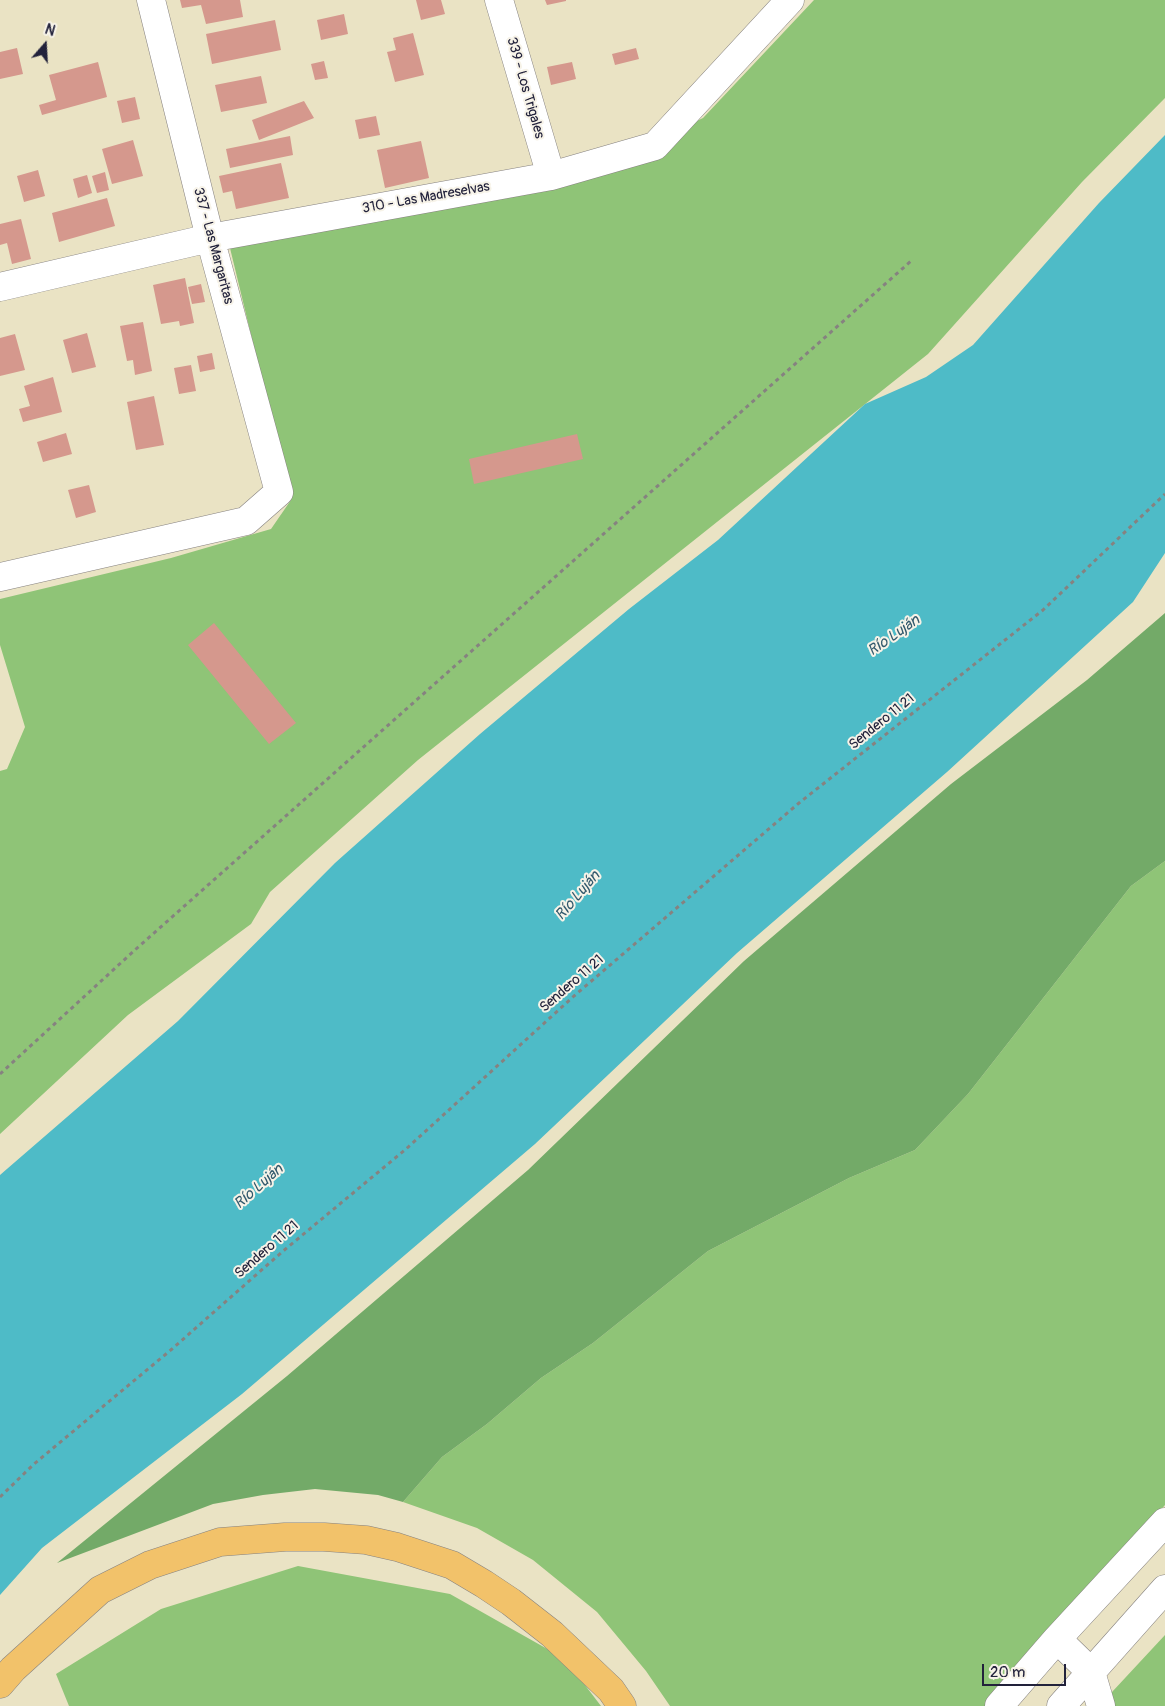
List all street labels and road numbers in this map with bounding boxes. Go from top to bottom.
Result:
street label: 339 - Los Trigales [503,35,547,141]
street label: 310 - Las Madreselvas [361,179,491,217]
street label: 337 - Las Margaritas [189,186,237,306]
street label: Sendero 11 21 [846,691,918,753]
street label: Sendero 11 21 [537,952,607,1016]
street label: Sendero 11 21 [232,1218,302,1282]

